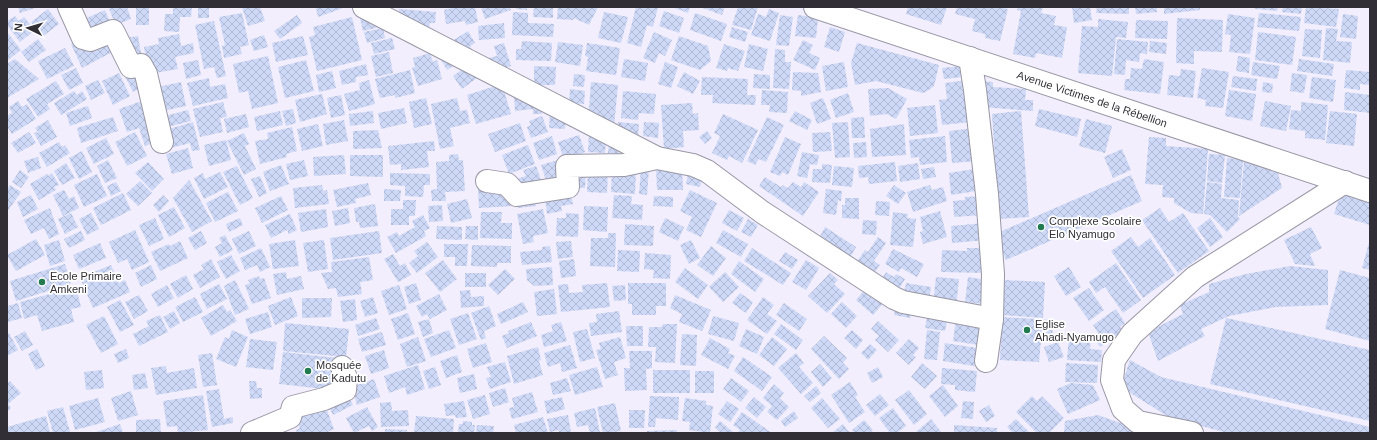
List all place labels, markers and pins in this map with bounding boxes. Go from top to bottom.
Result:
place label: Complexe Scolaire Elo Nyamugo [1049,215,1141,240]
marker: Complexe Scolaire Elo Nyamugo [1036,222,1046,232]
place label: Ecole Primaire Amkeni [50,270,122,295]
marker: Ecole Primaire Amkeni [37,277,47,287]
place label: Eglise Ahadi-Nyamugo [1035,318,1114,343]
marker: Eglise Ahadi-Nyamugo [1022,325,1032,335]
place label: Mosquée de Kadutu [316,359,366,384]
marker: Mosquée de Kadutu [303,366,313,376]

